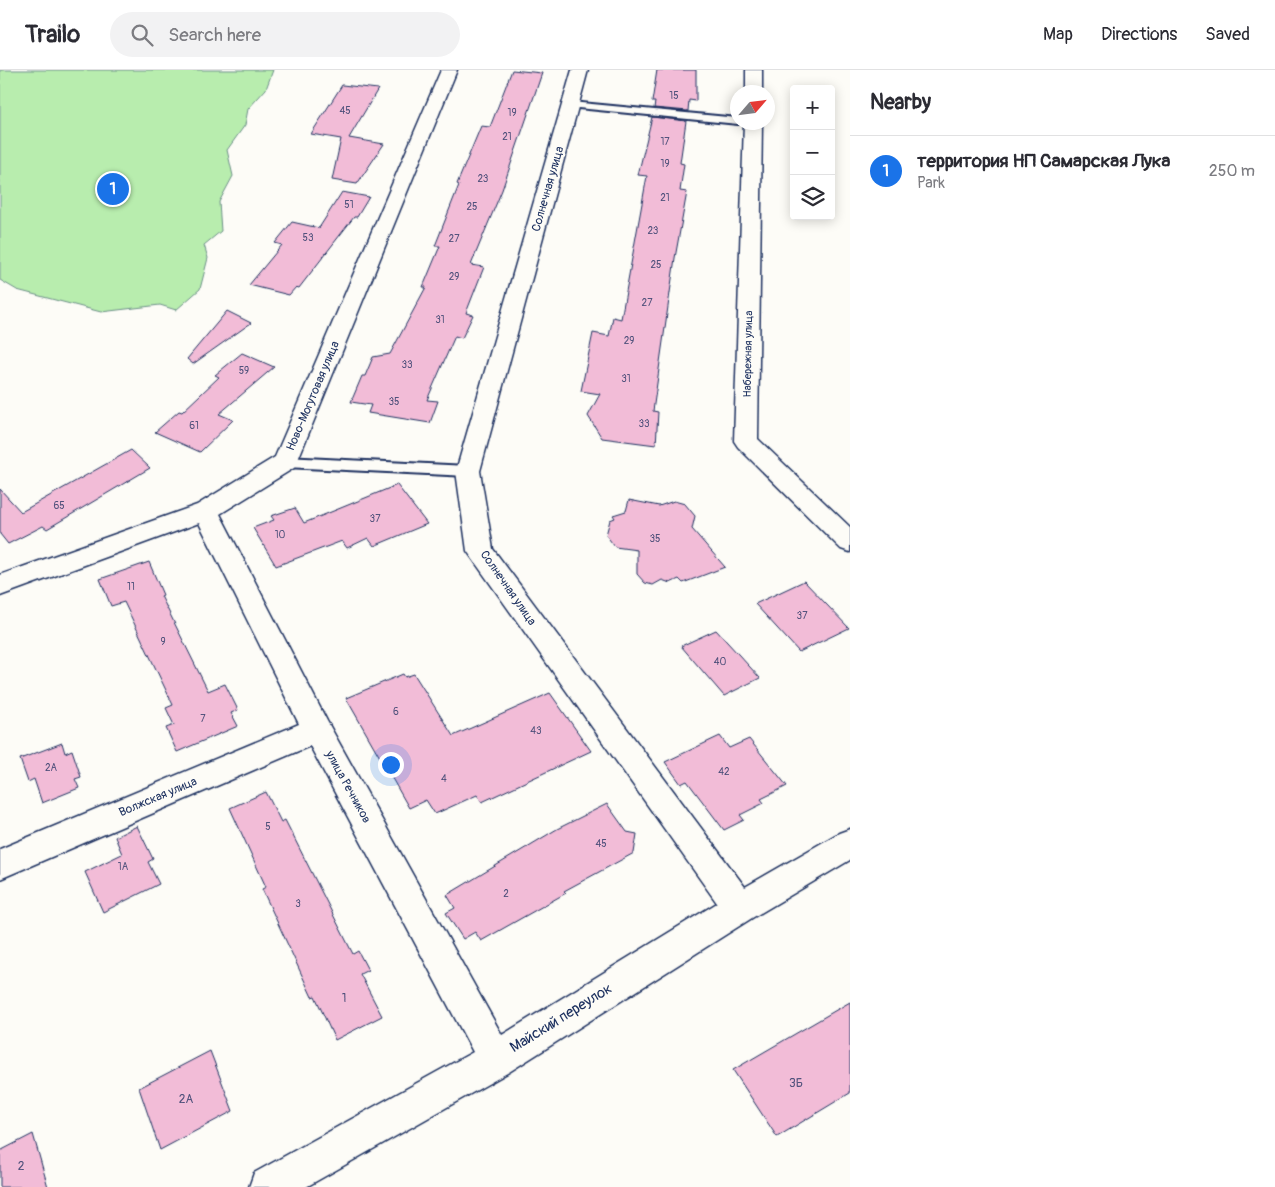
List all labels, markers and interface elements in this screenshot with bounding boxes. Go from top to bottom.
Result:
search box [110,12,460,57]
text: Trailo [25,20,80,49]
icon: search [128,21,156,49]
text: Search here [168,23,261,47]
text: Map [1043,23,1073,46]
text: Directions [1101,23,1177,46]
text: Saved [1205,23,1250,46]
north arrow [730,85,775,130]
map controls [790,85,835,220]
button: + [790,85,835,130]
text: Nearby [870,89,931,116]
house number: 15 [669,90,679,102]
house number: 45 [339,105,351,117]
house number: 19 [507,107,517,119]
button: − [790,130,835,175]
house number: 21 [502,131,512,143]
house number: 17 [660,136,670,148]
street label: Солнечная улица [529,144,567,233]
text: территория НП Самарская Лука [917,149,1170,173]
house number: 19 [660,158,670,170]
text: 1 [883,161,889,181]
text: 250 m [1209,161,1255,181]
pin: 1 [97,170,129,208]
house number: 23 [478,173,489,185]
text: Park [917,173,945,193]
button: layers [790,175,835,220]
house number: 21 [660,192,670,204]
house number: 51 [344,199,354,211]
house number: 25 [466,201,478,213]
house number: 23 [648,225,659,237]
house number: 53 [303,232,314,244]
house number: 27 [449,233,460,245]
house number: 25 [650,259,662,271]
house number: 29 [449,271,459,283]
house number: 27 [642,297,653,309]
street label: Набережная улица [741,311,755,397]
house number: 31 [435,314,445,326]
house number: 29 [624,335,634,347]
street label: Ново-Могутовая улица [283,338,343,453]
house number: 33 [401,359,413,371]
house number: 59 [239,365,249,377]
house number: 31 [621,373,631,385]
house number: 35 [389,396,400,408]
house number: 33 [638,418,650,430]
house number: 61 [189,420,199,432]
house number: 65 [53,500,65,512]
house number: 37 [370,513,381,525]
house number: 10 [275,529,286,541]
house number: 35 [650,533,661,545]
street label: Солнечная улица [477,548,540,629]
house number: 11 [127,581,135,593]
house number: 37 [797,610,808,622]
house number: 9 [160,636,166,648]
house number: 40 [714,656,726,668]
house number: 6 [393,706,399,718]
house number: 7 [200,713,206,725]
house number: 43 [530,725,542,737]
street label: улица Речников [321,747,374,826]
your location [378,752,404,778]
house number: 2А [45,762,58,774]
house number: 42 [718,766,730,778]
house number: 4 [441,773,447,785]
street label: Волжская улица [117,774,200,820]
house number: 5 [265,821,271,833]
house number: 45 [595,838,607,850]
house number: 1А [118,861,129,873]
house number: 2 [503,888,509,900]
house number: 3 [295,898,301,910]
street label: Майский переулок [506,979,616,1057]
house number: 1 [342,991,346,1006]
house number: 3Б [789,1076,803,1091]
house number: 2А [179,1092,193,1107]
house number: 2 [18,1159,25,1174]

